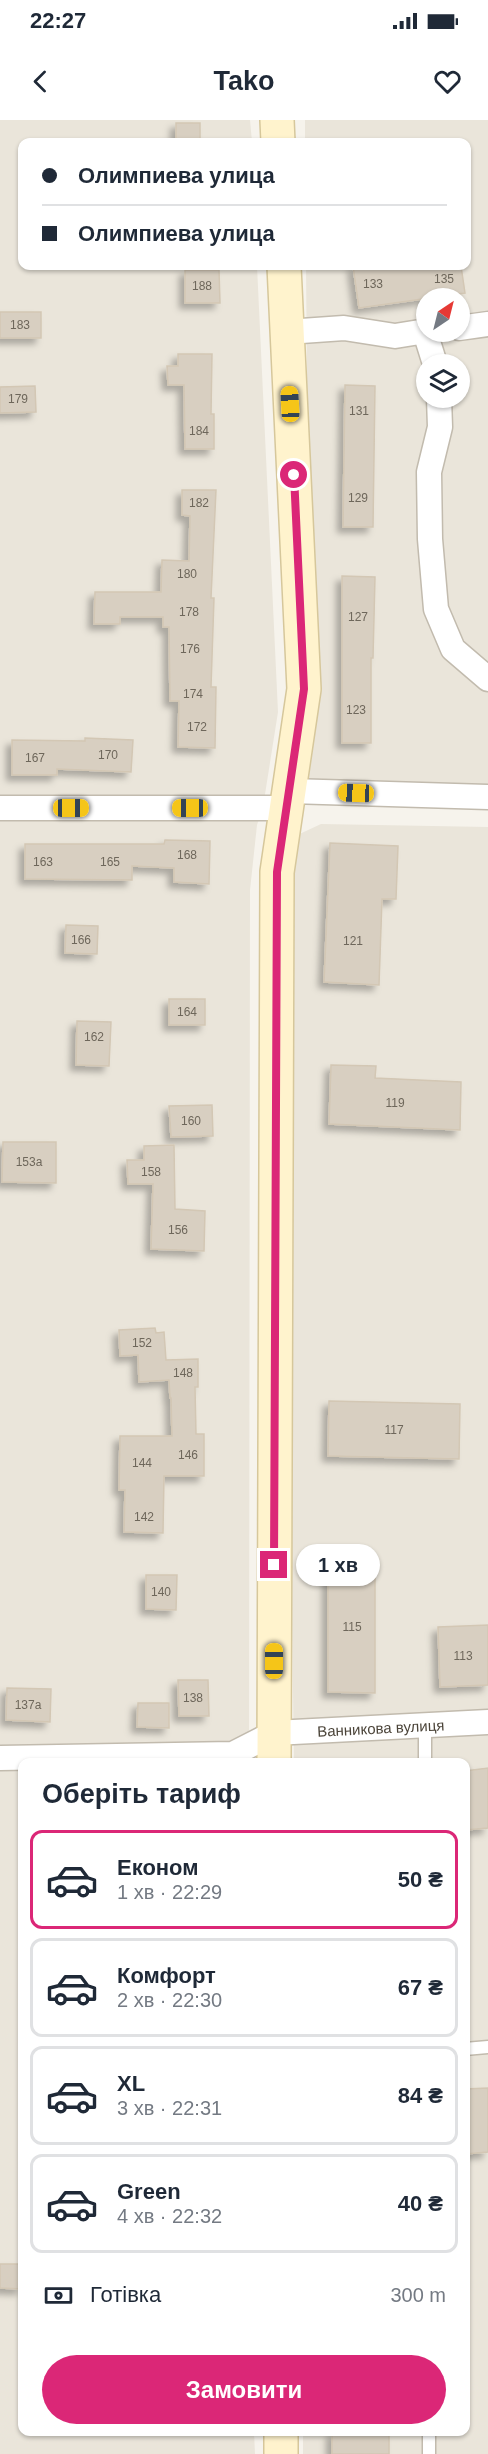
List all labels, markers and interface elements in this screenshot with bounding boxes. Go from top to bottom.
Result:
text: 22:27 [30,8,86,33]
icon: back [24,65,57,98]
icon: heart [431,65,464,98]
text: Tako [213,66,275,96]
text: Олимпиева улица [78,163,275,188]
text: Олимпиева улица [78,221,275,246]
house number: 135 [434,272,454,286]
house number: 133 [363,277,383,291]
house number: 188 [192,279,212,293]
north arrow [416,288,470,342]
map controls [416,288,470,408]
house number: 183 [10,318,30,332]
button: layers [416,354,470,408]
car [280,386,300,422]
house number: 179 [8,392,28,406]
house number: 131 [349,404,369,418]
house number: 184 [189,424,209,438]
route start [280,461,307,488]
house number: 129 [348,491,368,505]
house number: 182 [189,496,209,510]
house number: 180 [177,567,197,581]
house number: 178 [179,605,199,619]
house number: 127 [348,610,368,624]
house number: 176 [180,642,200,656]
house number: 174 [183,687,203,701]
house number: 123 [346,703,366,717]
house number: 172 [187,720,207,734]
house number: 170 [98,748,118,762]
house number: 167 [25,751,45,765]
car [338,783,374,803]
car [53,799,89,817]
car [172,799,208,817]
house number: 168 [177,848,197,862]
house number: 163 [33,855,53,869]
house number: 165 [100,855,120,869]
house number: 166 [71,933,91,947]
house number: 121 [343,934,363,948]
house number: 164 [177,1005,197,1019]
house number: 162 [84,1030,104,1044]
house number: 119 [385,1096,405,1110]
house number: 160 [181,1114,201,1128]
house number: 153а [16,1155,43,1169]
house number: 158 [141,1165,161,1179]
house number: 156 [168,1223,188,1237]
house number: 152 [132,1336,152,1350]
house number: 148 [173,1366,193,1380]
house number: 117 [384,1423,404,1437]
house number: 146 [178,1448,198,1462]
house number: 144 [132,1456,152,1470]
house number: 142 [134,1510,154,1524]
callout: 1 хв [295,1544,379,1586]
route end [260,1551,287,1578]
text: 1 хв [318,1554,358,1576]
house number: 140 [151,1585,171,1599]
house number: 115 [342,1620,362,1634]
car [265,1643,283,1679]
house number: 113 [453,1649,473,1663]
house number: 138 [183,1691,203,1705]
house number: 137а [15,1698,42,1712]
street label: Ванникова вулиця [317,1716,445,1739]
text: Оберіть тариф [42,1779,241,1809]
icon: car [45,1853,99,1907]
text: Економ [117,1855,199,1880]
text: 50 ₴ [398,1867,443,1892]
text: 1 хв · 22:29 [117,1881,222,1903]
icon: car [45,1961,99,2015]
text: Комфорт [117,1963,216,1988]
text: 67 ₴ [398,1975,443,2000]
text: 2 хв · 22:30 [117,1989,222,2011]
icon: car [45,2069,99,2123]
text: XL [117,2071,145,2096]
text: 84 ₴ [398,2083,443,2108]
text: 3 хв · 22:31 [117,2097,222,2119]
icon: car [45,2177,99,2231]
text: Green [117,2179,181,2204]
text: 40 ₴ [398,2191,443,2216]
text: 4 хв · 22:32 [117,2205,222,2227]
icon: cash [42,2279,75,2312]
text: Готівка [90,2282,161,2307]
text: 300 m [390,2284,446,2306]
button: Замовити [42,2355,446,2424]

